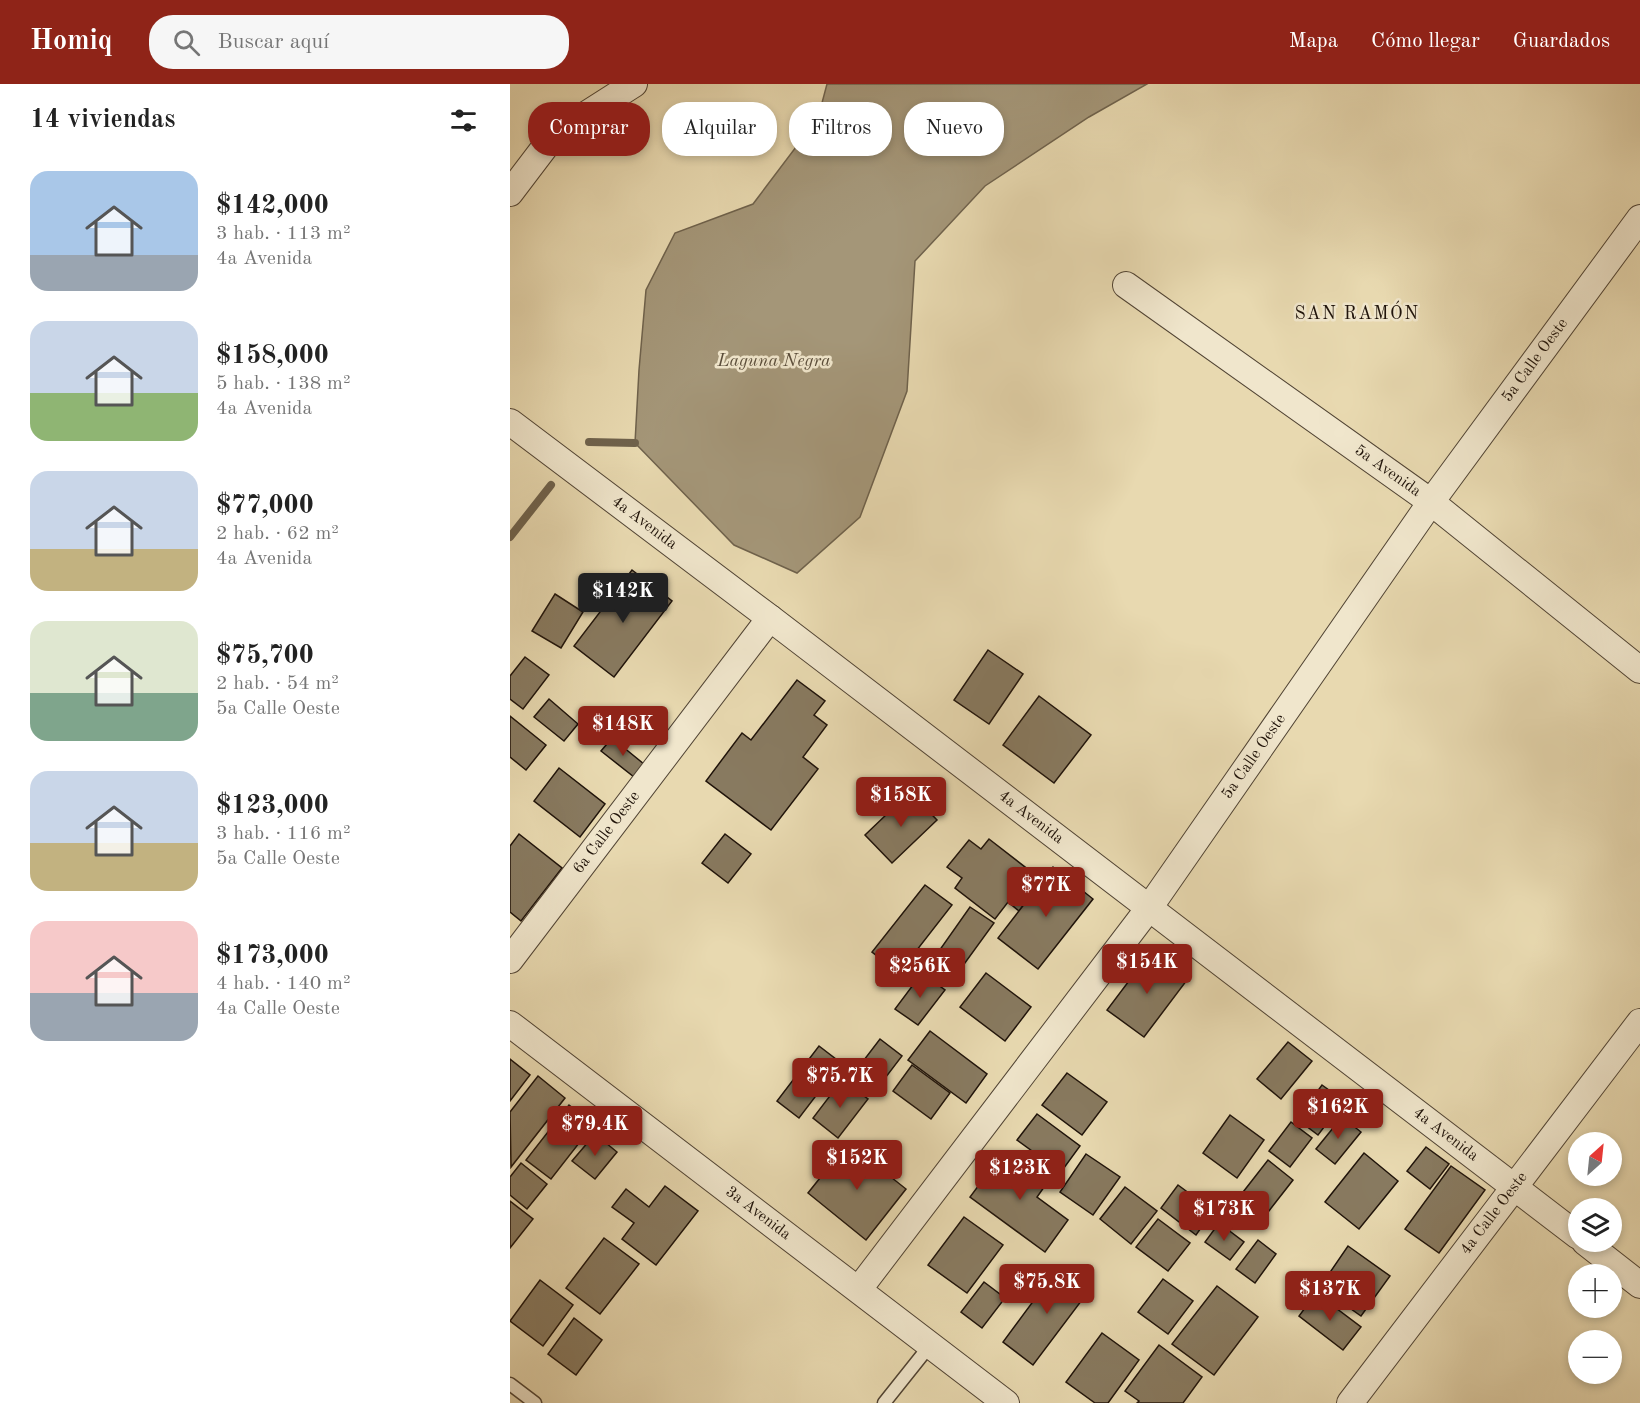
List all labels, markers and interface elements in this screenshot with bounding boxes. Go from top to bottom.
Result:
search box [149,15,569,69]
icon: search [170,26,203,59]
text: Homiq [30,28,113,56]
text: Buscar aquí [218,31,329,53]
text: Mapa [1289,31,1338,52]
text: Cómo llegar [1371,31,1480,52]
text: Guardados [1513,31,1610,52]
chip: Comprar [528,102,650,156]
chip: Alquilar [662,102,777,156]
chip: Filtros [789,102,892,156]
chip: Nuevo [904,102,1004,156]
icon: filters [447,104,480,137]
text: 14 viviendas [30,107,176,133]
text: $142,000 [216,193,329,219]
icon: home [78,195,150,267]
text: 3 hab. · 113 m² [216,224,350,244]
text: 4a Avenida [216,249,312,269]
district label: SAN RAMÓN [1294,300,1420,323]
street label: 5a Calle Oeste [1499,316,1571,405]
text: $158,000 [216,343,329,369]
icon: home [78,345,150,417]
water label: Laguna Negra [716,352,831,370]
text: 5 hab. · 138 m² [216,374,350,394]
text: 4a Avenida [216,399,312,419]
street label: 5a Avenida [1351,442,1424,500]
text: $77,000 [216,493,314,519]
street label: 4a Avenida [609,494,680,553]
icon: home [78,495,150,567]
text: 2 hab. · 62 m² [216,524,339,544]
text: 4a Avenida [216,549,312,569]
pin: $142K [581,573,665,624]
text: $142K [592,582,654,602]
text: $75,700 [216,643,314,669]
icon: home [78,645,150,717]
text: 2 hab. · 54 m² [216,674,339,694]
text: 5a Calle Oeste [216,699,340,719]
pin: $148K [581,706,665,757]
street label: 5a Calle Oeste [1219,711,1289,802]
text: $148K [592,715,654,735]
pin: $158K [859,777,943,828]
text: $158K [870,786,932,806]
street label: 6a Calle Oeste [570,788,643,877]
street label: 4a Avenida [995,788,1066,847]
text: $123,000 [216,793,329,819]
icon: home [78,795,150,867]
text: 3 hab. · 116 m² [216,824,350,844]
text: 5a Calle Oeste [216,849,340,869]
pin: $77K [1010,867,1082,918]
text: $77K [1021,876,1071,896]
text: $173,000 [216,943,329,969]
pin: $154K [1105,944,1189,995]
icon: home [78,945,150,1017]
pin: $256K [878,948,962,999]
text: $154K [1116,953,1178,973]
text: $256K [889,957,951,977]
text: 4 hab. · 140 m² [216,974,350,994]
text: 4a Calle Oeste [216,999,340,1019]
pin: $75.7K [791,1058,889,1109]
text: $75.7K [806,1067,874,1087]
pin: $162K [1296,1089,1380,1140]
text: $162K [1307,1098,1369,1118]
street label: 4a Avenida [1410,1105,1481,1164]
pin: $79.4K [546,1106,644,1157]
text: $79.4K [561,1115,629,1135]
north arrow [1568,1132,1622,1186]
map controls [1568,1132,1622,1384]
pin: $152K [815,1140,899,1191]
text: $152K [826,1149,888,1169]
pin: $123K [978,1150,1062,1201]
text: $123K [989,1159,1051,1179]
street label: 4a Calle Oeste [1458,1169,1531,1258]
street label: 3a Avenida [722,1184,794,1243]
pin: $173K [1182,1191,1266,1242]
button: layers [1568,1198,1622,1252]
text: $173K [1193,1200,1255,1220]
pin: $75.8K [998,1264,1096,1315]
button: + [1568,1264,1622,1318]
pin: $137K [1288,1271,1372,1322]
text: $75.8K [1013,1273,1081,1293]
text: $137K [1299,1280,1361,1300]
button: − [1568,1330,1622,1384]

